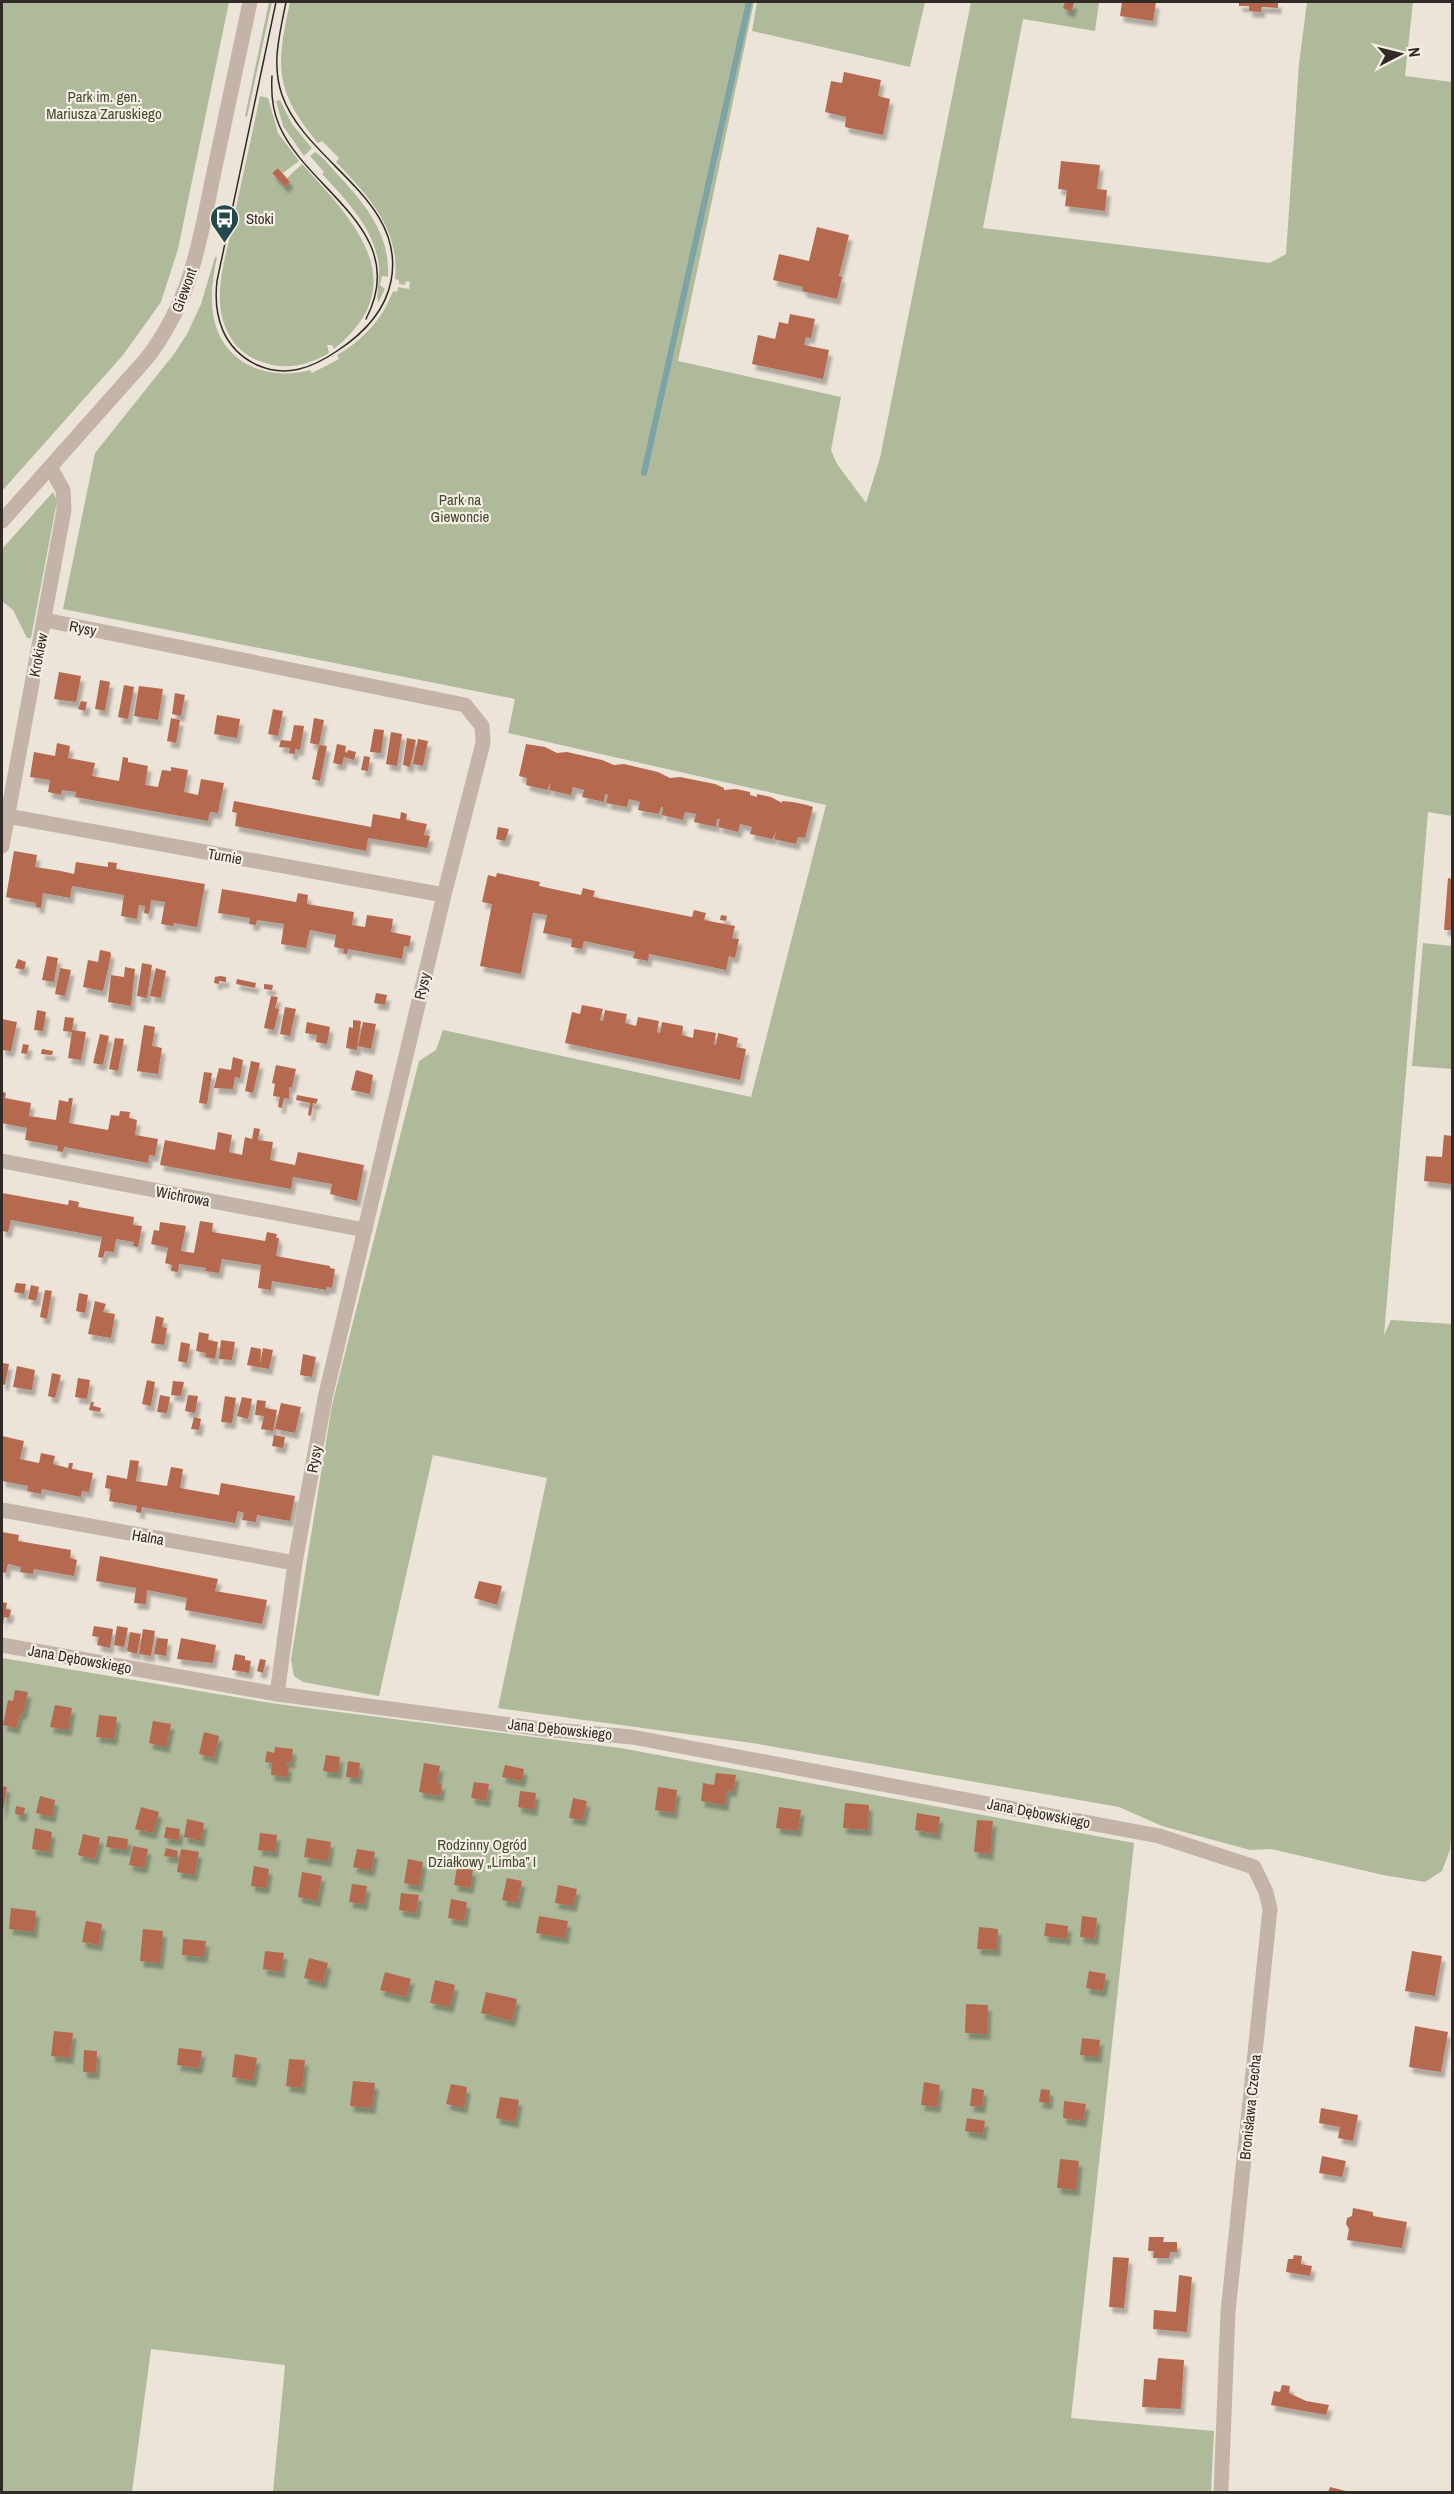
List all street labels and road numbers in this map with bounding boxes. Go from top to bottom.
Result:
street label: Giewont [166,264,202,315]
street label: Rysy [68,615,99,641]
street label: Krokiew [23,631,53,679]
street label: Turnie [206,843,244,869]
street label: Rysy [409,970,435,1002]
street label: Wichrowa [154,1180,212,1212]
street label: Rysy [301,1443,327,1474]
street label: Halna [130,1524,166,1550]
street label: Jana Dębowskiego [27,1640,133,1678]
street label: Jana Dębowskiego [507,1713,613,1745]
street label: Jana Dębowskiego [986,1793,1092,1833]
street label: Bronisława Czecha [1234,2053,1266,2161]

